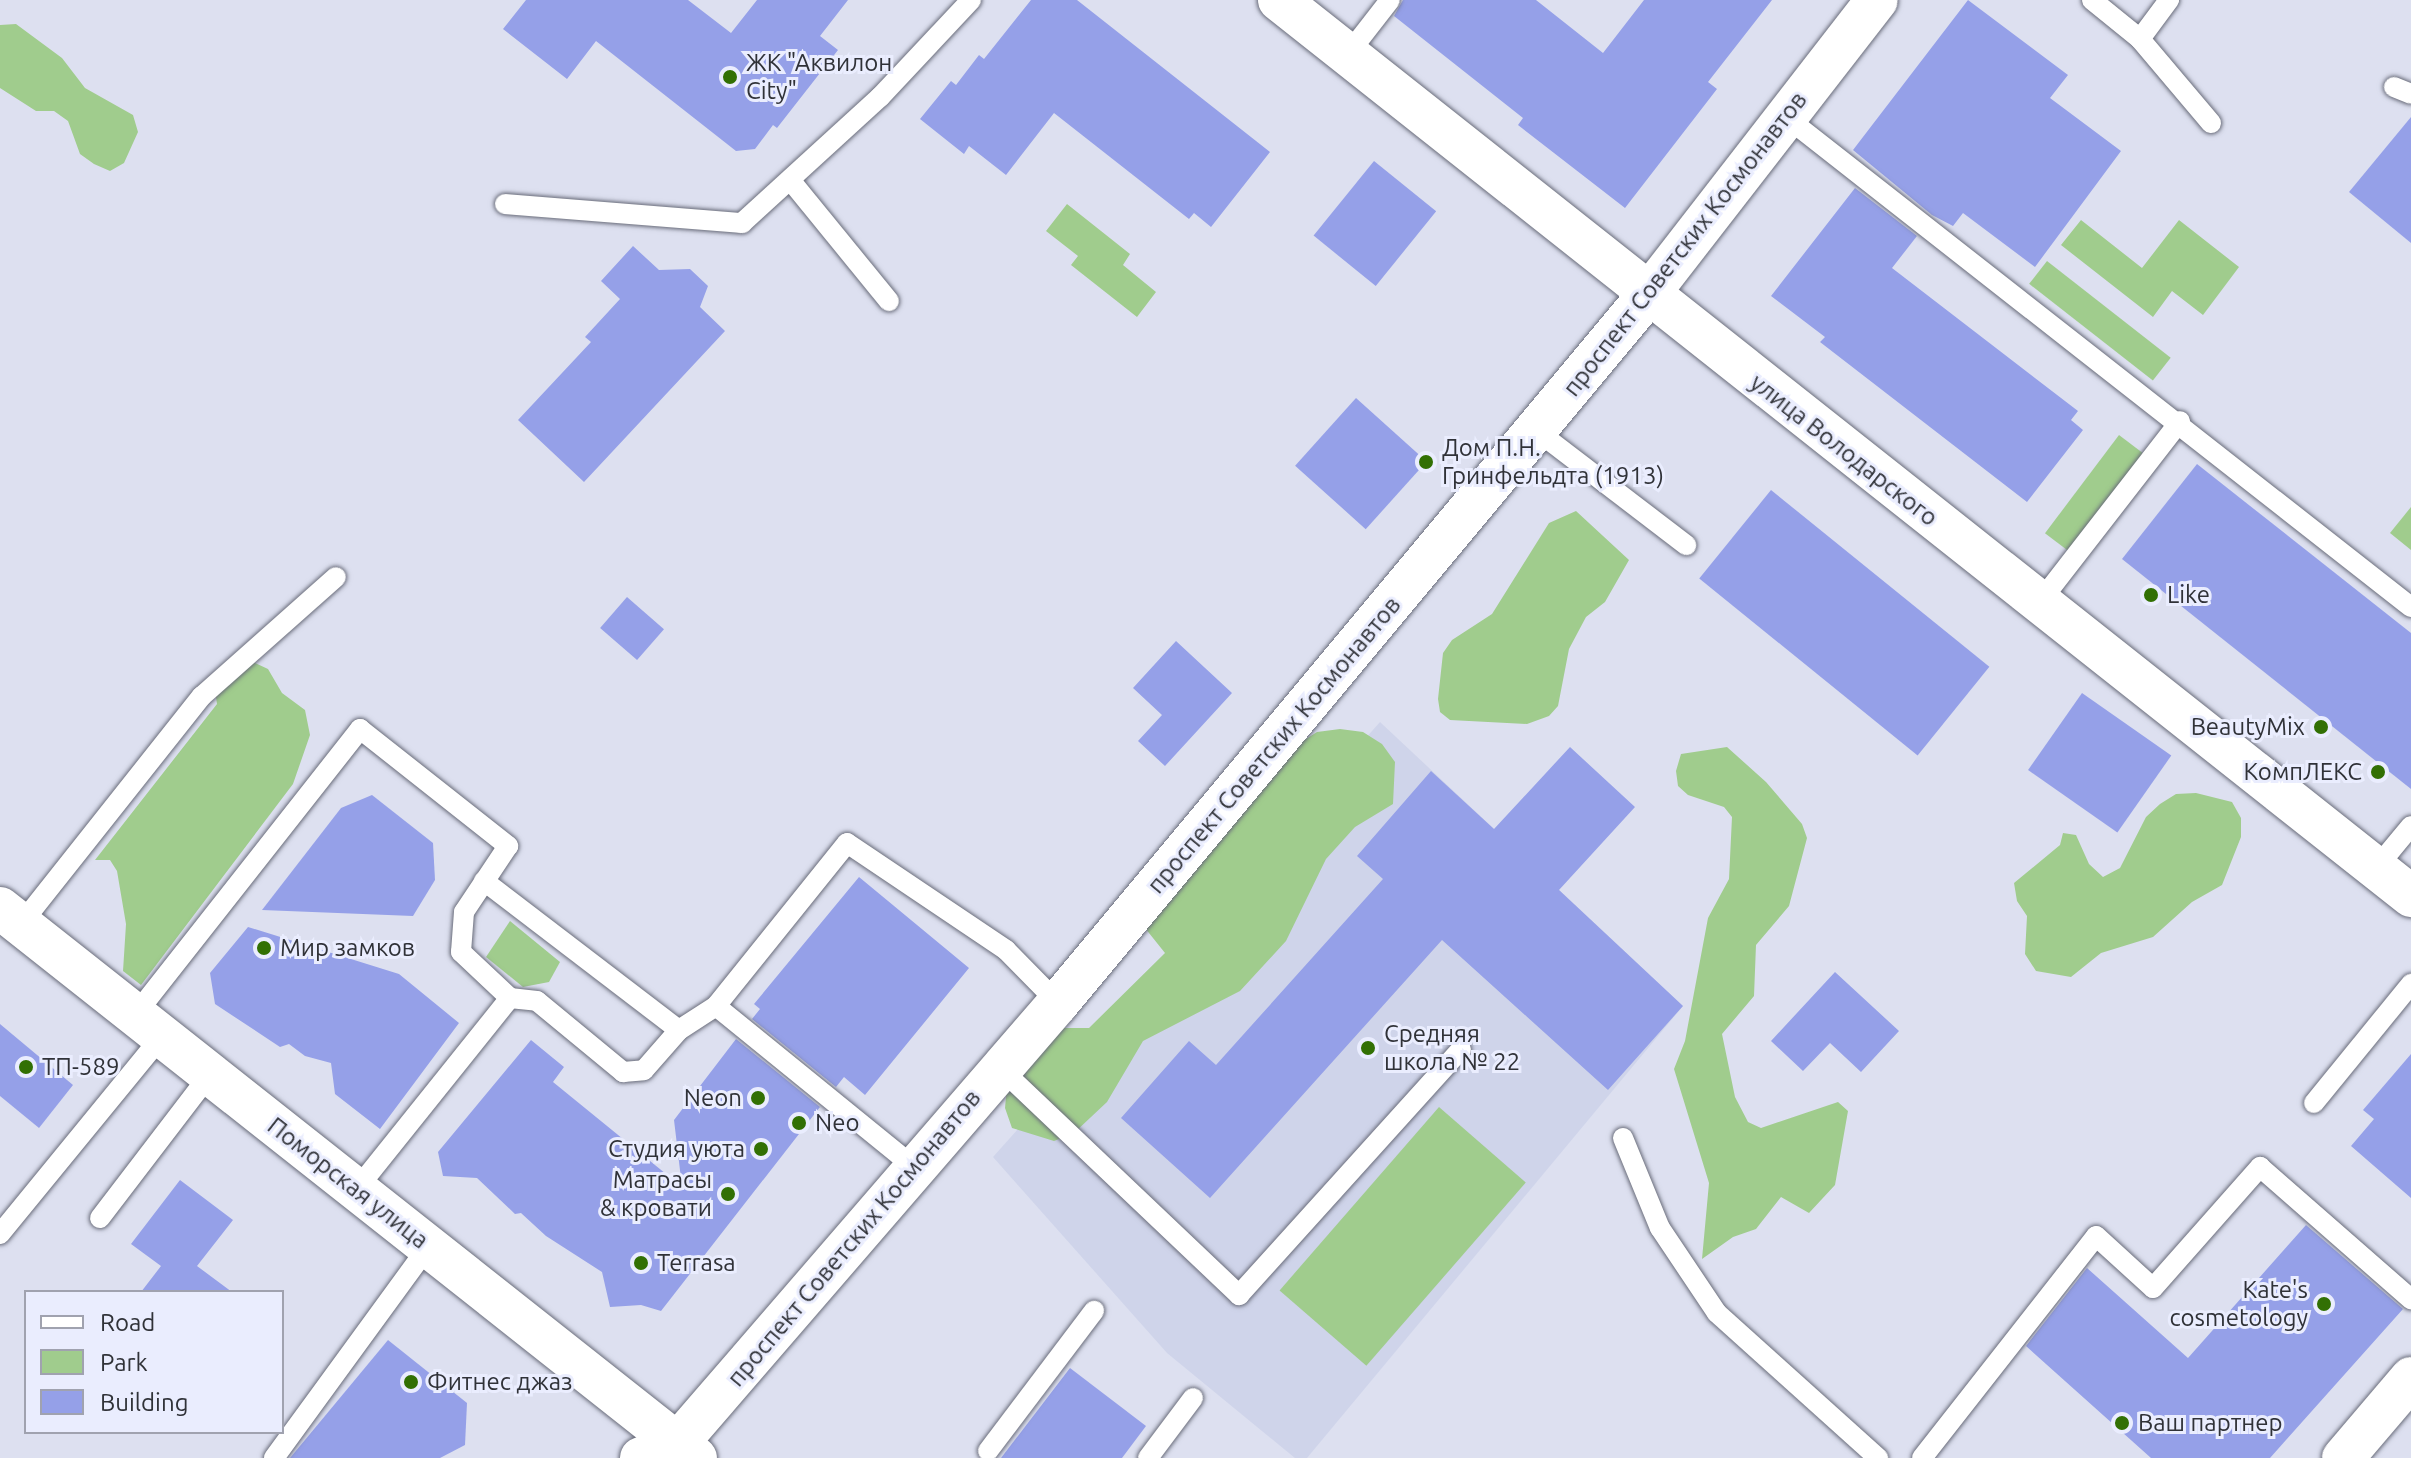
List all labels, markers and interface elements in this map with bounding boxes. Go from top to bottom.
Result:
place label: ЖК "Аквилон City" [746,49,892,105]
marker: ЖК "Аквилон City" [721,68,739,86]
street label: проспект Советских Космонавтов [1557,86,1813,402]
street label: улица Володарского [1745,368,1943,532]
place label: Дом П.Н. Гринфельдта (1913) [1442,434,1664,490]
marker: Дом П.Н. Гринфельдта (1913) [1417,453,1435,471]
place label: Like [2167,581,2210,609]
marker: Like [2142,586,2160,604]
street label: проспект Советских Космонавтов [1141,591,1407,899]
place label: BeautyMix [2191,713,2305,741]
marker: BeautyMix [2312,718,2330,736]
place label: КомпЛЕКС [2244,758,2362,786]
marker: КомпЛЕКС [2369,763,2387,781]
place label: Мир замков [280,934,415,962]
marker: Мир замков [255,939,273,957]
place label: Средняя школа № 22 [1384,1020,1520,1076]
marker: Средняя школа № 22 [1359,1039,1377,1057]
place label: ТП-589 [42,1053,119,1081]
marker: ТП-589 [17,1058,35,1076]
place label: Neon [684,1084,742,1112]
street label: проспект Советских Космонавтов [721,1084,987,1392]
marker: Neon [749,1089,767,1107]
place label: Neo [815,1109,859,1137]
street label: Поморская улица [262,1111,434,1255]
marker: Neo [790,1114,808,1132]
place label: Студия уюта [608,1135,745,1163]
marker: Студия уюта [752,1140,770,1158]
place label: Матрасы & кровати [600,1166,712,1222]
marker: Матрасы & кровати [719,1185,737,1203]
place label: Terrasa [657,1249,736,1277]
marker: Terrasa [632,1254,650,1272]
place label: Kate's cosmetology [2169,1276,2308,1332]
legend [24,1290,284,1434]
marker: Kate's cosmetology [2315,1295,2333,1313]
text: Road [100,1309,155,1336]
text: Park [100,1349,148,1376]
place label: Фитнес джаз [427,1368,573,1396]
marker: Фитнес джаз [402,1373,420,1391]
text: Building [100,1389,188,1416]
place label: Ваш партнер [2138,1409,2283,1437]
marker: Ваш партнер [2113,1414,2131,1432]

